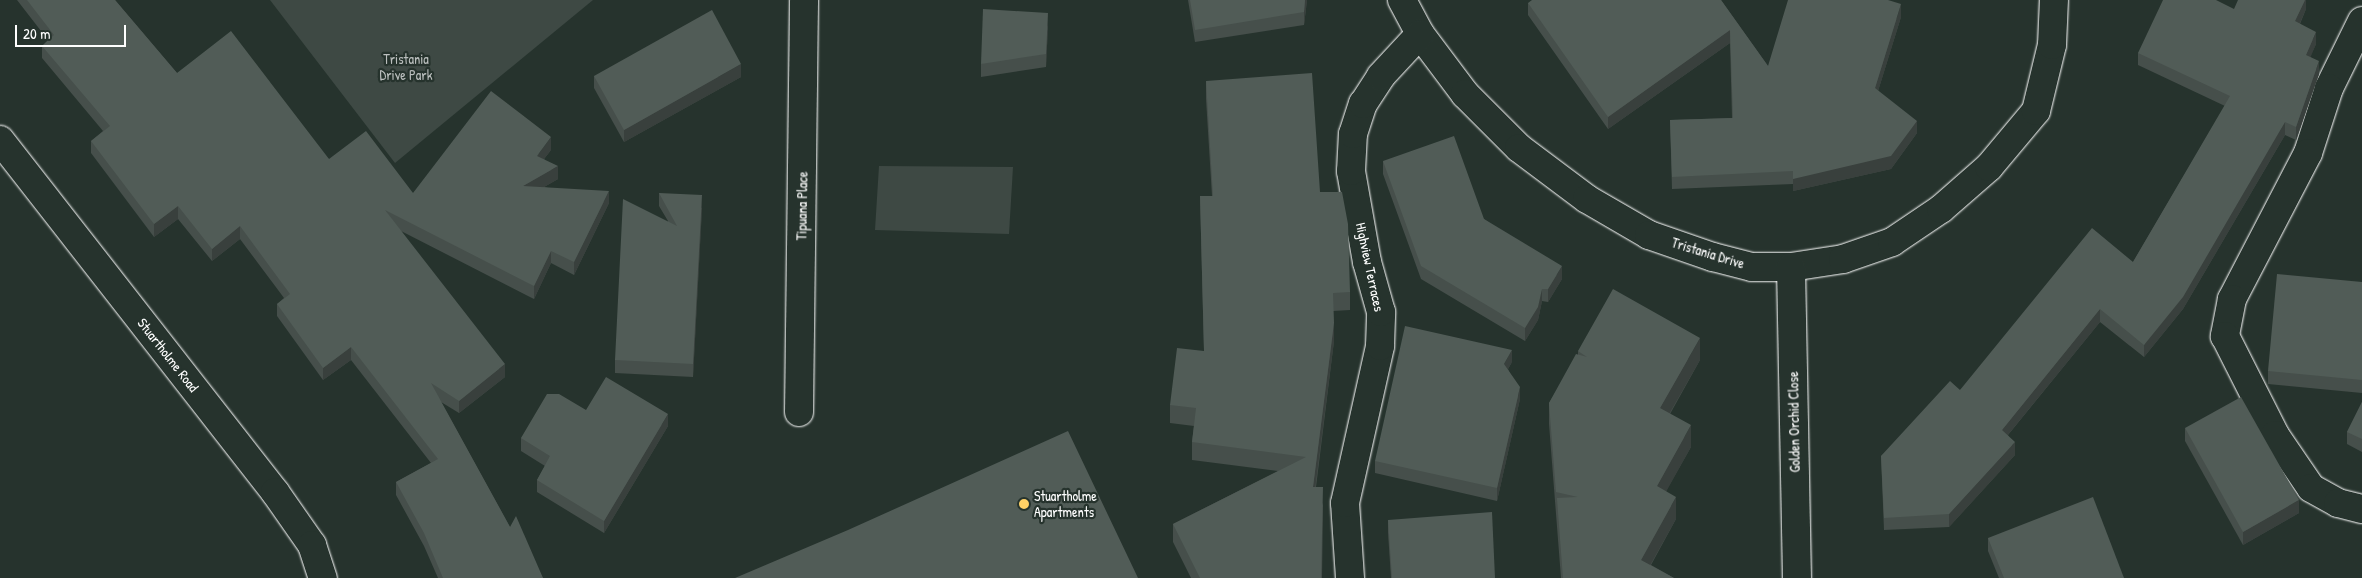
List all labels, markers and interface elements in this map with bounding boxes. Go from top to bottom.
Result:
scale bar [18,15,129,47]
text: 20 m [23,23,50,44]
park label: Tristania Drive Park [380,51,432,84]
street label: Tipuana Place [793,171,811,241]
street label: Highview Terraces [1352,221,1388,313]
street label: Tristania Drive [1670,234,1746,272]
street label: Stuartholme Road [134,315,202,395]
street label: Golden Orchid Close [1785,371,1803,473]
place label: Stuartholme Apartments [1034,488,1097,520]
marker: Stuartholme Apartments [1018,498,1030,510]

